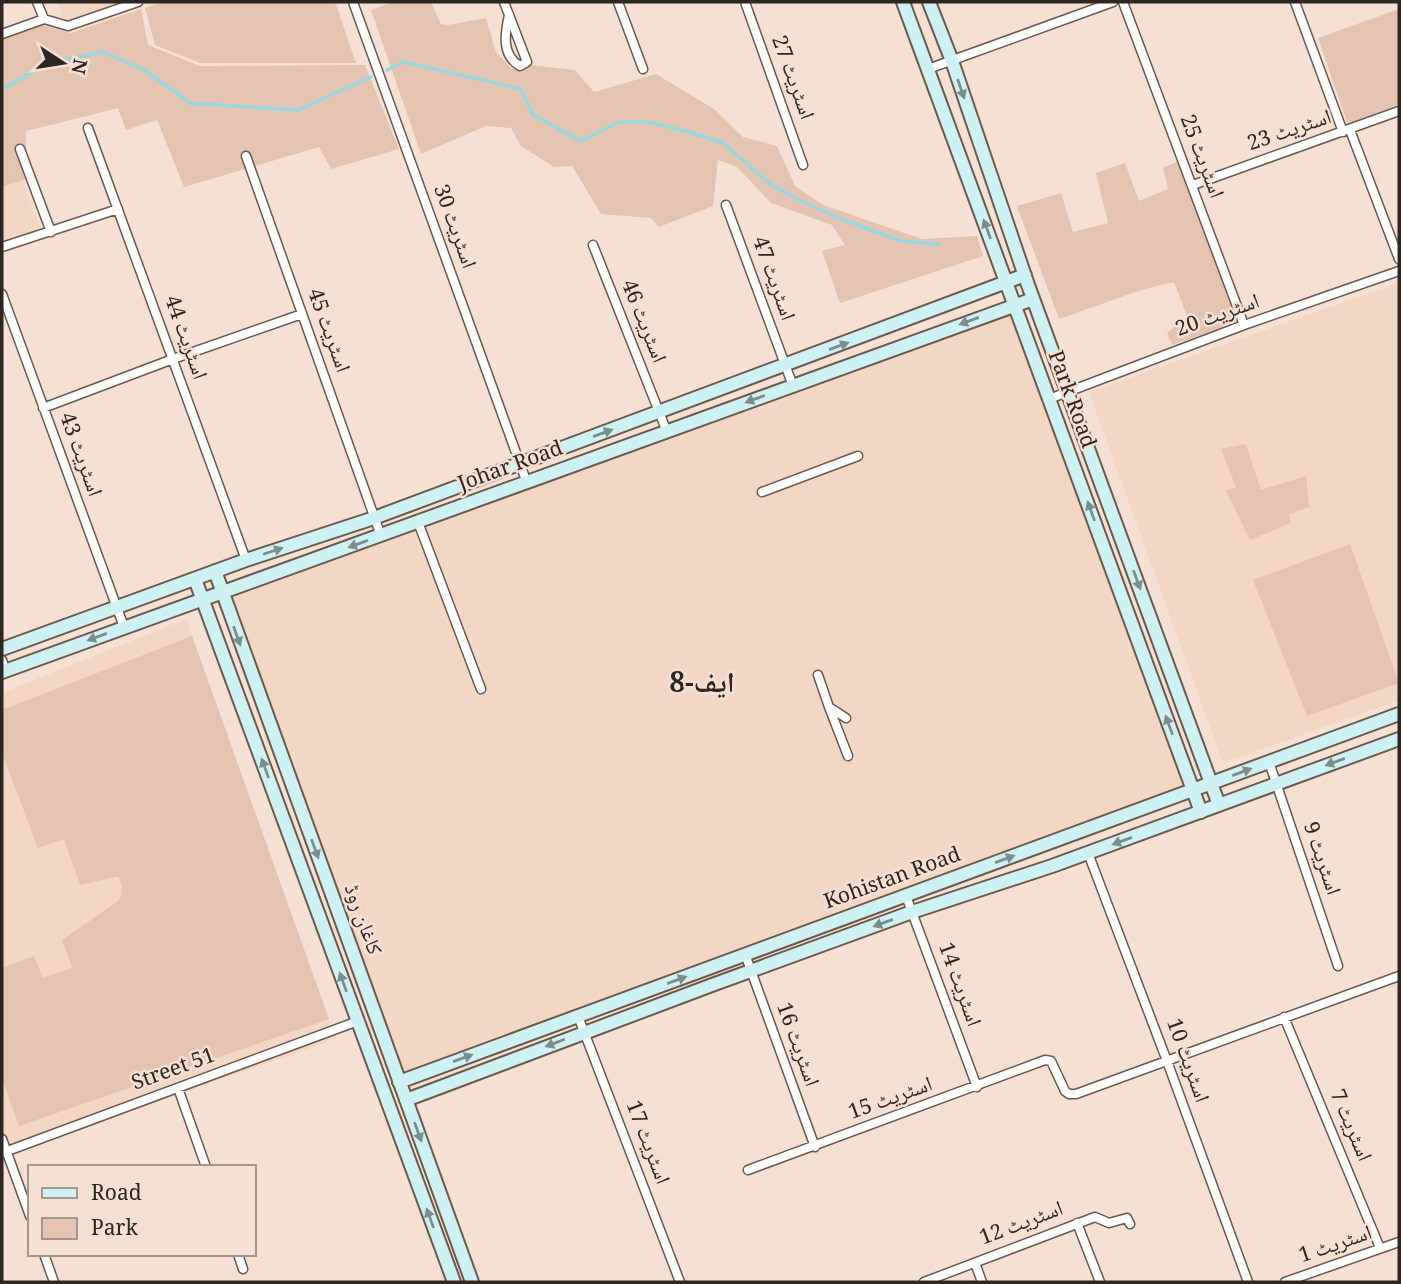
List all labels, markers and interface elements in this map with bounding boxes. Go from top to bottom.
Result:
north arrow [28,28,98,98]
street label: اسٹریٹ 27 [760,31,822,125]
text: N [59,55,94,77]
one-way arrow [956,78,967,99]
street label: اسٹریٹ 23 [1243,101,1337,163]
street label: اسٹریٹ 25 [1168,110,1232,204]
street label: اسٹریٹ 30 [422,180,484,274]
one-way arrow [981,218,992,239]
street label: اسٹریٹ 47 [741,232,803,326]
street label: اسٹریٹ 46 [609,275,675,369]
street label: اسٹریٹ 45 [296,284,358,378]
street label: اسٹریٹ 20 [1171,286,1265,348]
street label: اسٹریٹ 44 [153,291,215,385]
one-way arrow [959,316,980,327]
one-way arrow [829,340,850,351]
street label: Park Road [1036,346,1104,454]
one-way arrow [745,394,766,405]
street label: اسٹریٹ 43 [48,408,110,502]
one-way arrow [592,428,613,439]
street label: Johar Road [452,433,569,504]
one-way arrow [1085,501,1096,522]
one-way arrow [347,539,368,550]
one-way arrow [263,545,284,556]
one-way arrow [1132,569,1143,590]
one-way arrow [232,625,243,646]
one-way arrow [87,632,108,643]
district label: ایف-8 [669,662,735,710]
one-way arrow [1163,714,1174,735]
one-way arrow [1325,757,1346,768]
one-way arrow [259,758,270,779]
one-way arrow [1231,766,1252,777]
street label: اسٹریٹ 9 [1291,818,1349,900]
one-way arrow [1111,836,1132,847]
one-way arrow [310,839,321,860]
street label: Kohistan Road [819,839,967,921]
one-way arrow [995,853,1016,864]
street label: کاغان روڈ [332,879,390,961]
one-way arrow [873,917,894,928]
street label: اسٹریٹ 14 [927,938,989,1032]
one-way arrow [338,971,349,992]
one-way arrow [666,974,687,985]
street label: اسٹریٹ 16 [765,998,827,1092]
street label: اسٹریٹ 10 [1155,1014,1217,1108]
one-way arrow [544,1038,565,1049]
street label: Street 51 [127,1040,221,1102]
one-way arrow [453,1052,474,1063]
street label: اسٹریٹ 15 [844,1069,938,1131]
street label: اسٹریٹ 7 [1318,1084,1380,1168]
street label: اسٹریٹ 17 [614,1096,678,1190]
one-way arrow [413,1122,424,1143]
legend [28,1165,256,1256]
text: Road [91,1178,142,1213]
street label: اسٹریٹ 12 [975,1193,1069,1257]
one-way arrow [424,1208,435,1229]
text: Park [91,1213,138,1248]
street label: اسٹریٹ 1 [1295,1217,1377,1275]

